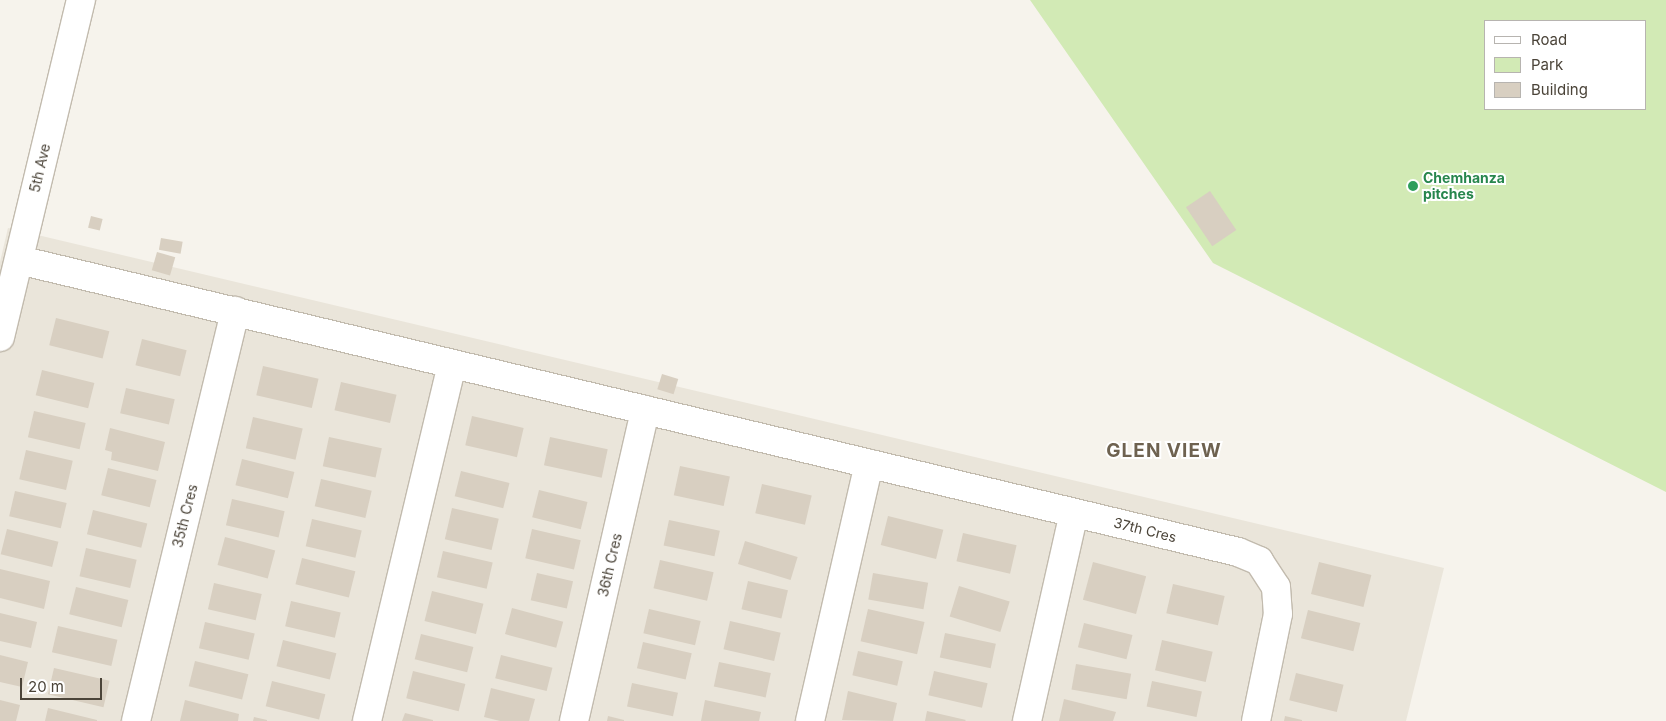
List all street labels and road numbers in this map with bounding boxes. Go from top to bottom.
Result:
street label: 5th Ave [26,142,54,194]
street label: 35th Cres [169,483,201,549]
street label: 37th Cres [1112,514,1178,546]
street label: 36th Cres [595,531,625,599]

